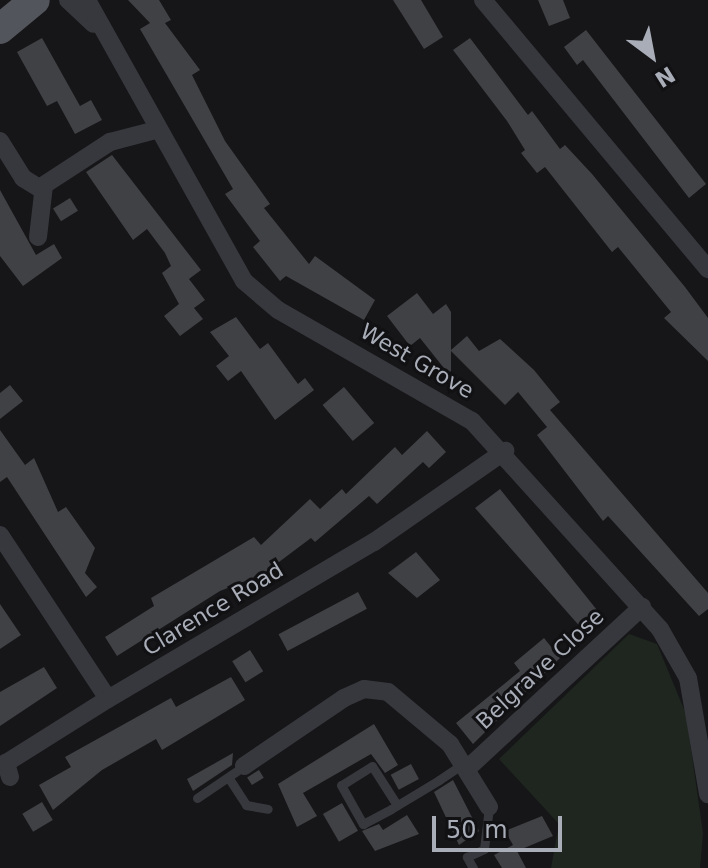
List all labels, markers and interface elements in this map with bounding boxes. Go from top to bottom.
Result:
north arrow [612,16,692,96]
text: N [651,61,679,92]
street label: West Grove [356,318,478,404]
street label: Clarence Road [138,557,288,661]
street label: Belgrave Close [471,603,609,735]
scale bar [436,800,566,850]
text: 50 m [446,816,508,844]

